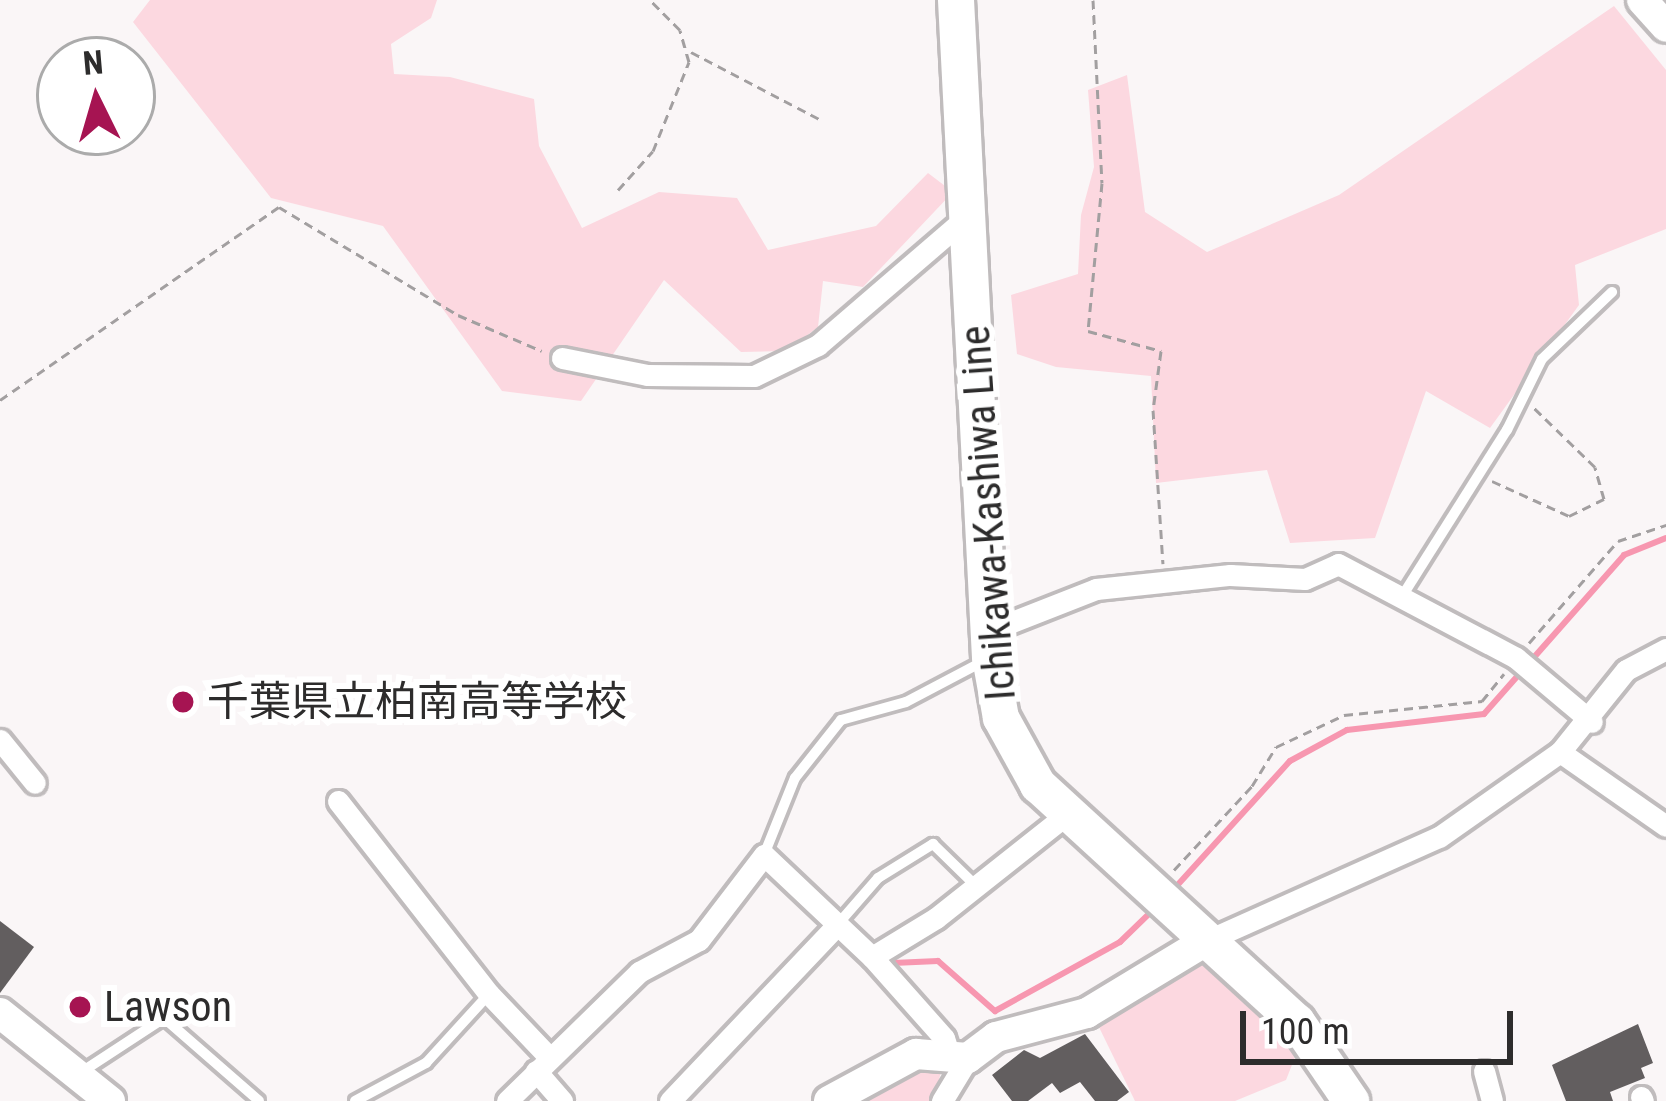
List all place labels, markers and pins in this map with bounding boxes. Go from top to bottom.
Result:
place label: 千葉県立柏南高等学校 [207,677,627,727]
marker: 千葉県立柏南高等学校 [170,689,196,715]
place label: Lawson [104,982,232,1032]
marker: Lawson [67,994,93,1020]

